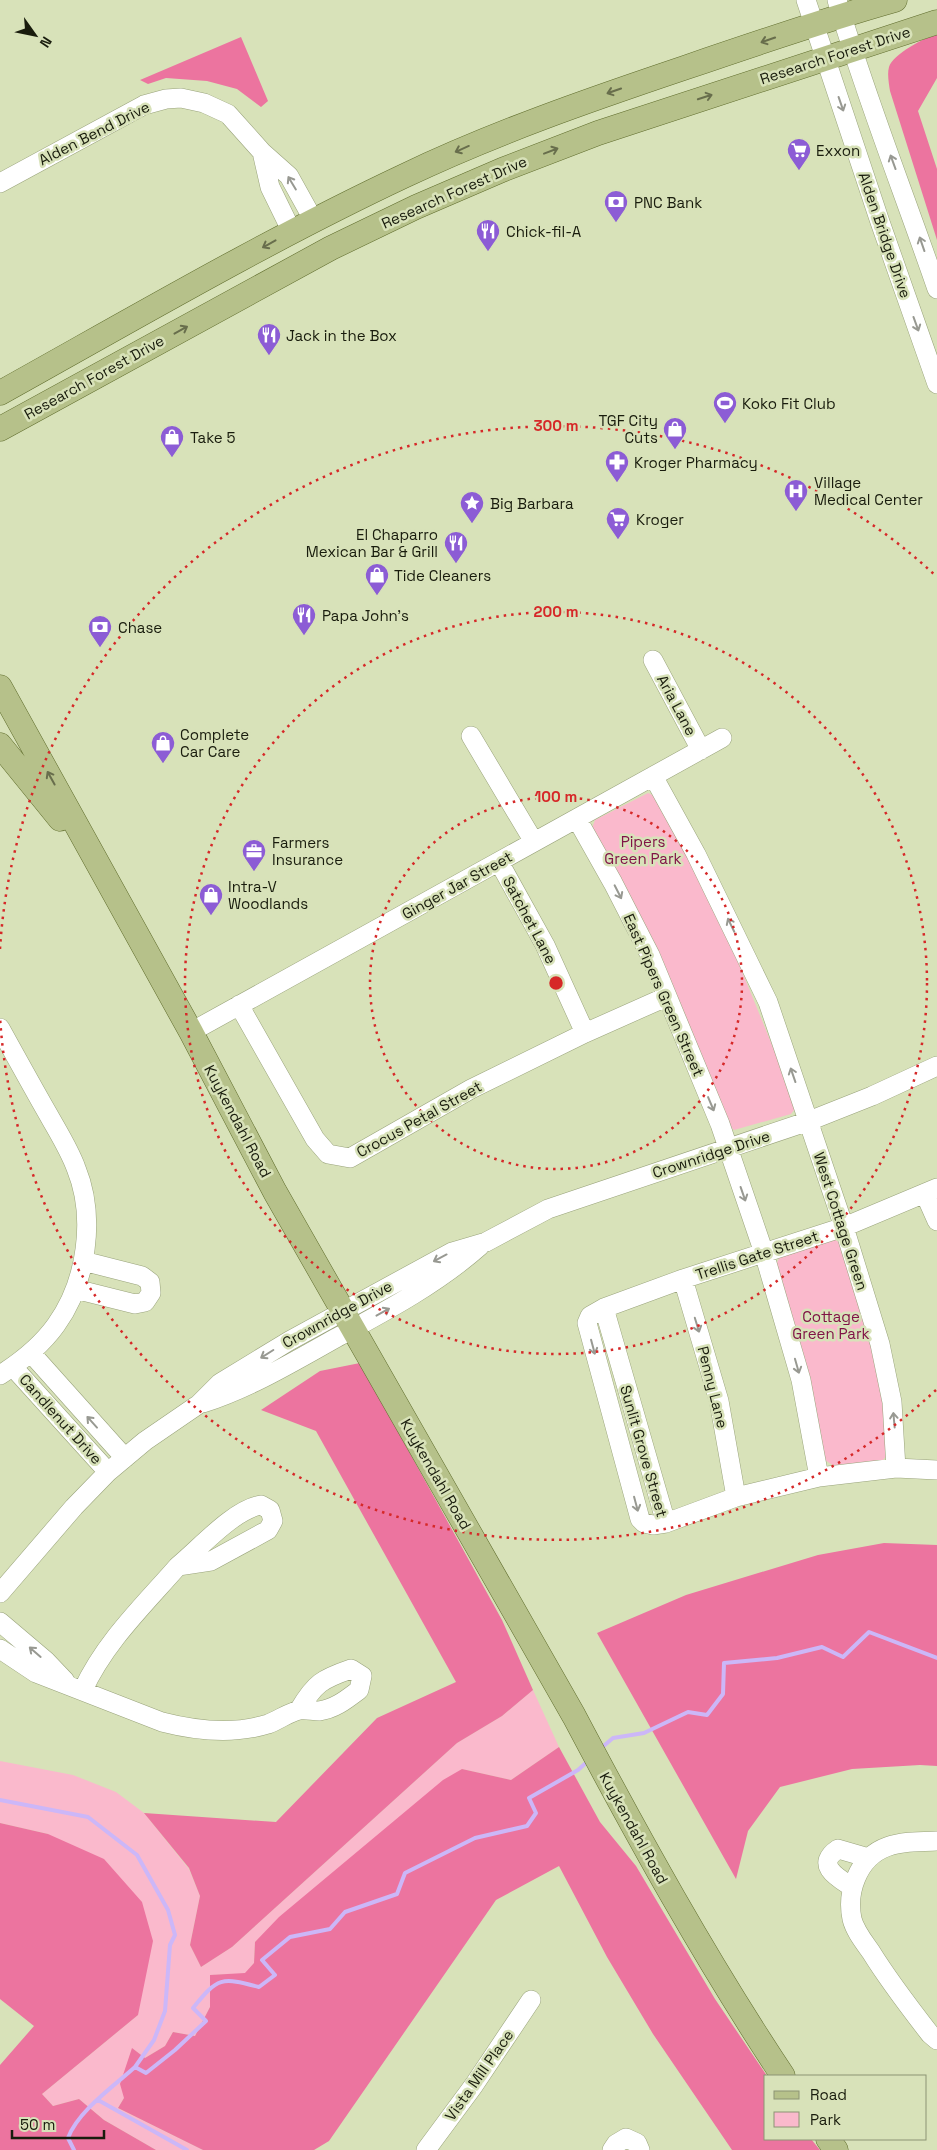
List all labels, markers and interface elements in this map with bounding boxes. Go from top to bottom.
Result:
north arrow [10,10,60,60]
street label: Research Forest Drive [757,22,913,88]
text: N [36,33,56,51]
one-way arrow [760,35,776,45]
one-way arrow [606,87,622,97]
one-way arrow [696,92,712,102]
one-way arrow [836,96,846,112]
street label: Alden Bend Drive [35,97,153,169]
supermarket icon: Exxon [786,137,812,171]
place label: Exxon [816,141,860,160]
one-way arrow [455,145,470,155]
one-way arrow [543,146,558,155]
street label: Research Forest Drive [378,151,530,233]
one-way arrow [888,155,897,170]
street label: Alden Bridge Drive [855,170,915,301]
one-way arrow [287,176,297,190]
bank icon: PNC Bank [603,189,629,223]
place label: PNC Bank [634,193,702,212]
restaurant icon: Chick-fil-A [475,218,501,252]
place label: Chick-fil-A [506,222,582,241]
one-way arrow [917,237,926,253]
one-way arrow [262,239,277,249]
one-way arrow [912,316,921,331]
restaurant icon: Jack in the Box [256,322,282,356]
one-way arrow [174,325,189,335]
place label: Jack in the Box [286,326,397,345]
street label: Research Forest Drive [21,331,167,423]
sports icon: Koko Fit Club [712,390,738,424]
place label: Koko Fit Club [742,394,836,413]
place label: TGF City Cuts [598,411,658,447]
text: 300 m [533,416,579,435]
shop icon: TGF City Cuts [662,416,688,450]
shop icon: Take 5 [159,424,185,458]
place label: Take 5 [190,428,236,447]
pharmacy icon: Kroger Pharmacy [604,449,630,483]
place label: Kroger Pharmacy [634,453,758,472]
place label: Village Medical Center [814,473,923,509]
hospital icon: Village Medical Center [783,478,809,512]
place icon: Big Barbara [459,490,485,524]
place label: Big Barbara [490,494,574,513]
supermarket icon: Kroger [605,506,631,540]
place label: Kroger [636,510,684,529]
place label: El Chaparro Mexican Bar & Grill [306,525,438,561]
restaurant icon: El Chaparro Mexican Bar & Grill [443,530,469,564]
shop icon: Tide Cleaners [364,562,390,596]
place label: Tide Cleaners [394,566,491,585]
restaurant icon: Papa John's [291,602,317,636]
text: 200 m [534,602,578,621]
place label: Papa John's [322,606,409,625]
bank icon: Chase [87,614,113,648]
place label: Chase [118,618,162,637]
street label: Aria Lane [653,671,701,739]
place label: Complete Car Care [180,725,249,761]
shop icon: Complete Car Care [150,730,176,764]
one-way arrow [45,771,55,785]
text: 100 m [535,787,577,806]
park label: Pipers Green Park [604,832,682,868]
place label: Farmers Insurance [272,833,343,869]
office icon: Farmers Insurance [241,838,267,872]
street label: Ginger Jar Street [398,847,516,923]
street label: Satchet Lane [499,873,561,967]
place label: Intra-V Woodlands [228,877,308,913]
shop icon: Intra-V Woodlands [198,882,224,916]
one-way arrow [614,884,623,899]
street label: East Pipers Green Street [620,911,708,1079]
one-way arrow [725,918,735,933]
centre of rings [547,974,565,992]
street label: Kuykendahl Road [200,1061,276,1181]
one-way arrow [788,1068,797,1083]
street label: Crocus Petal Street [353,1077,485,1161]
one-way arrow [707,1096,717,1111]
street label: Crownridge Drive [650,1126,772,1182]
street label: West Cottage Green [810,1150,872,1292]
one-way arrow [739,1186,749,1202]
street label: Trellis Gate Street [693,1226,821,1284]
one-way arrow [433,1254,448,1263]
street label: Crownridge Drive [279,1276,395,1352]
one-way arrow [375,1307,390,1316]
park label: Cottage Green Park [792,1307,870,1343]
one-way arrow [692,1317,702,1333]
one-way arrow [589,1339,599,1355]
street label: Penny Lane [694,1344,732,1430]
one-way arrow [261,1350,275,1360]
one-way arrow [793,1358,803,1374]
street label: Candlenut Drive [16,1370,106,1468]
street label: Sunlit Grove Street [616,1383,672,1519]
one-way arrow [889,1412,899,1428]
one-way arrow [86,1415,98,1428]
street label: Kuykendahl Road [397,1415,475,1533]
one-way arrow [632,1495,641,1511]
one-way arrow [29,1646,42,1657]
street label: Kuykendahl Road [595,1769,673,1887]
street label: Vista Mill Place [441,2026,517,2124]
legend [764,2075,927,2140]
text: Road [810,2085,847,2104]
scale bar [12,2108,105,2140]
text: Park [810,2110,841,2129]
text: 50 m [20,2115,55,2134]

